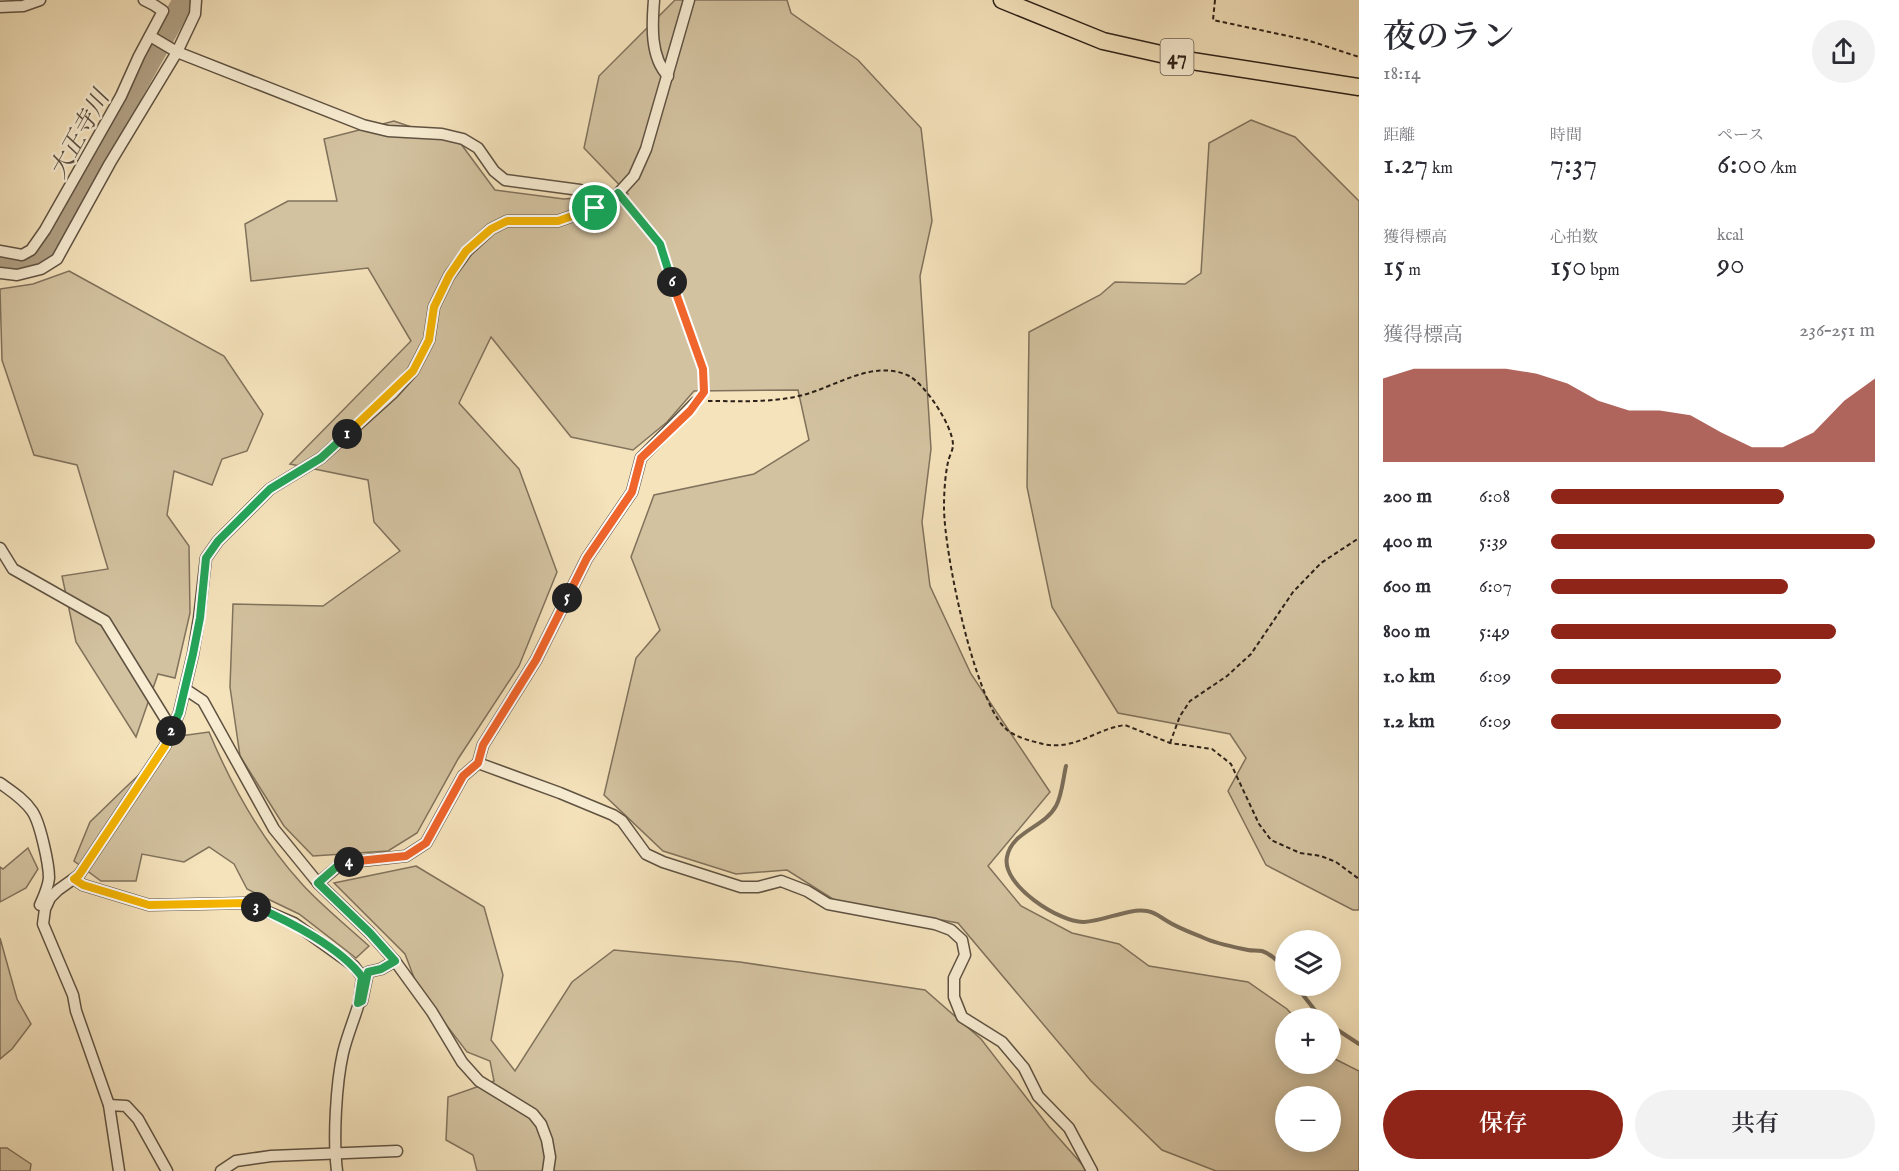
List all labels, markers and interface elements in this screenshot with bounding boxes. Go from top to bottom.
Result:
text: 夜のラン [1383,17,1515,59]
button: share [1812,20,1875,83]
road number: 47 [1160,39,1194,75]
text: 18:14 [1383,61,1421,86]
water label: 大正寺川 [43,83,119,184]
text: 距離 [1383,126,1415,146]
text: 時間 [1550,126,1582,146]
text: ペース [1717,126,1764,146]
text: 1.27 [1383,146,1428,184]
text: 7:37 [1550,146,1597,184]
text: 6:00 [1717,146,1767,184]
text: km [1428,159,1453,179]
text: /km [1767,159,1797,179]
pin [569,182,620,233]
icon: arrive [578,191,611,224]
text: kcal [1717,226,1744,246]
text: 獲得標高 [1383,228,1447,248]
text: 心拍数 [1550,228,1598,248]
text: 90 [1717,246,1745,284]
text: 15 [1383,248,1405,286]
text: 150 [1550,248,1587,286]
text: m [1405,261,1421,281]
text: bpm [1587,261,1620,281]
pin: 6 [657,267,687,297]
text: 6 [669,272,675,292]
text: 236–251 m [1799,318,1875,343]
text: 獲得標高 [1383,323,1463,348]
pin: 1 [332,419,362,449]
text: 1 [344,424,350,444]
text: 200 m [1383,484,1432,509]
text: 6:08 [1479,484,1510,509]
text: 400 m [1383,529,1432,554]
text: 5:39 [1479,529,1508,554]
text: 600 m [1383,574,1431,599]
text: 6:07 [1479,574,1512,599]
pin: 5 [552,583,582,613]
text: 5 [564,588,570,608]
text: 800 m [1383,619,1430,644]
text: 5:49 [1479,619,1510,644]
text: 1.0 km [1383,664,1435,689]
text: 6:09 [1479,664,1511,689]
text: 1.2 km [1383,709,1435,734]
text: 6:09 [1479,709,1511,734]
pin: 2 [156,716,186,746]
text: 2 [167,721,175,741]
pin: 4 [334,847,364,877]
text: 4 [345,852,353,872]
pin: 3 [241,892,271,922]
text: 3 [253,897,259,917]
map controls [1275,930,1341,1152]
button: layers [1275,930,1341,996]
button: + [1275,1008,1341,1074]
button: − [1275,1086,1341,1152]
button: 保存 [1383,1090,1623,1159]
button: 共有 [1635,1090,1875,1159]

